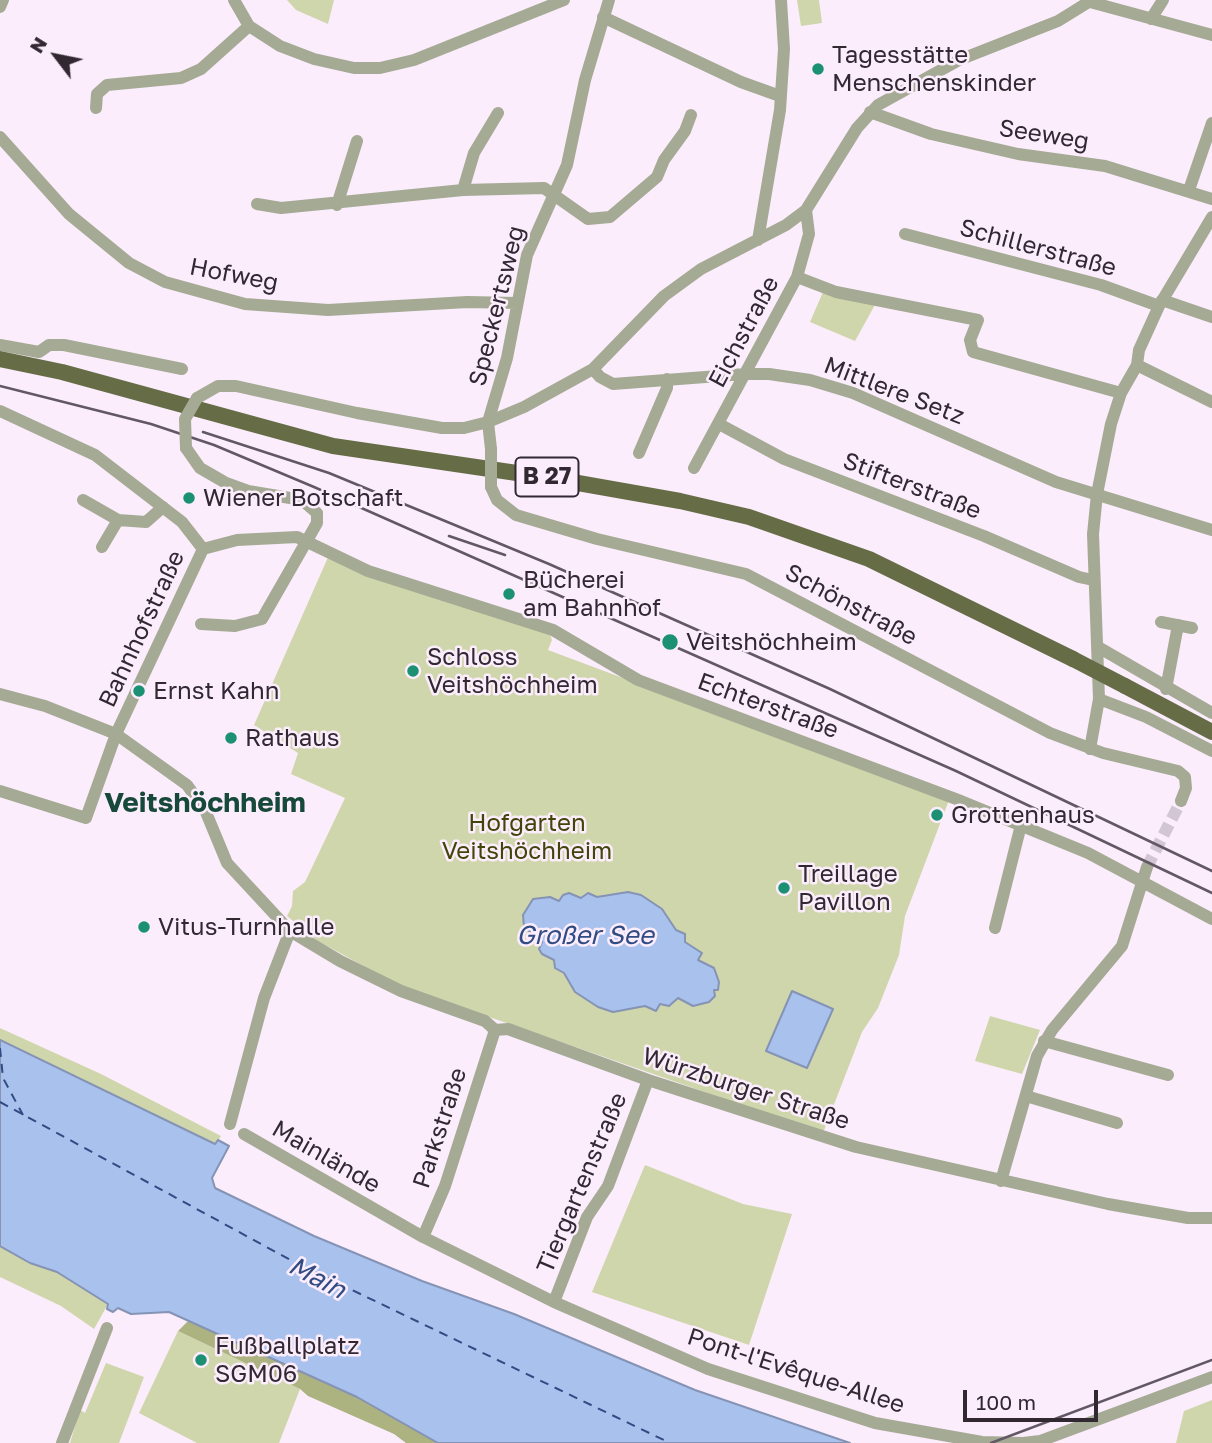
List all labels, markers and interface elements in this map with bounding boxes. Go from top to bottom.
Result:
north arrow [21,21,91,91]
text: N [24,32,51,57]
place label: Tagesstätte Menschenskinder [832,41,1036,97]
marker: Tagesstätte Menschenskinder [810,61,826,77]
street label: Seeweg [997,114,1091,156]
street label: Schillerstraße [957,213,1119,283]
street label: Speckertsweg [463,223,531,389]
street label: Hofweg [187,252,281,298]
street label: Eichstraße [703,271,785,393]
street label: Mittlere Setz [820,351,968,431]
street label: Stifterstraße [839,446,985,526]
road number: B 27 [516,457,578,496]
place label: Wiener Botschaft [203,484,403,512]
marker: Wiener Botschaft [181,490,197,506]
street label: Bahnhofstraße [93,546,191,712]
street label: Schönstraße [780,558,922,652]
place label: Bücherei am Bahnhof [523,566,661,622]
marker: Bücherei am Bahnhof [501,586,517,602]
place label: Veitshöchheim [686,628,857,656]
marker: Veitshöchheim [660,632,680,652]
place label: Schloss Veitshöchheim [427,643,598,699]
marker: Schloss Veitshöchheim [405,663,421,679]
street label: Echterstraße [694,667,842,745]
place label: Ernst Kahn [153,677,279,705]
marker: Ernst Kahn [131,683,147,699]
place label: Rathaus [245,724,340,752]
marker: Rathaus [223,730,239,746]
district label: Veitshöchheim [104,786,306,820]
place label: Grottenhaus [951,801,1095,829]
marker: Grottenhaus [929,807,945,823]
park label: Hofgarten Veitshöchheim [442,809,612,865]
place label: Treillage Pavillon [798,860,898,916]
marker: Treillage Pavillon [776,880,792,896]
place label: Vitus-Turnhalle [158,913,334,941]
marker: Vitus-Turnhalle [136,919,152,935]
water label: Großer See [516,920,654,952]
street label: Würzburger Straße [639,1042,853,1136]
street label: Parkstraße [407,1064,473,1192]
street label: Tiergartenstraße [531,1088,633,1278]
street label: Mainlände [267,1115,385,1199]
water label: Main [283,1250,351,1306]
street label: Pont-l'Evêque-Allee [684,1322,908,1420]
place label: Fußballplatz SGM06 [215,1332,359,1388]
marker: Fußballplatz SGM06 [193,1352,209,1368]
scale bar [967,1376,1102,1420]
text: 100 m [976,1389,1036,1415]

